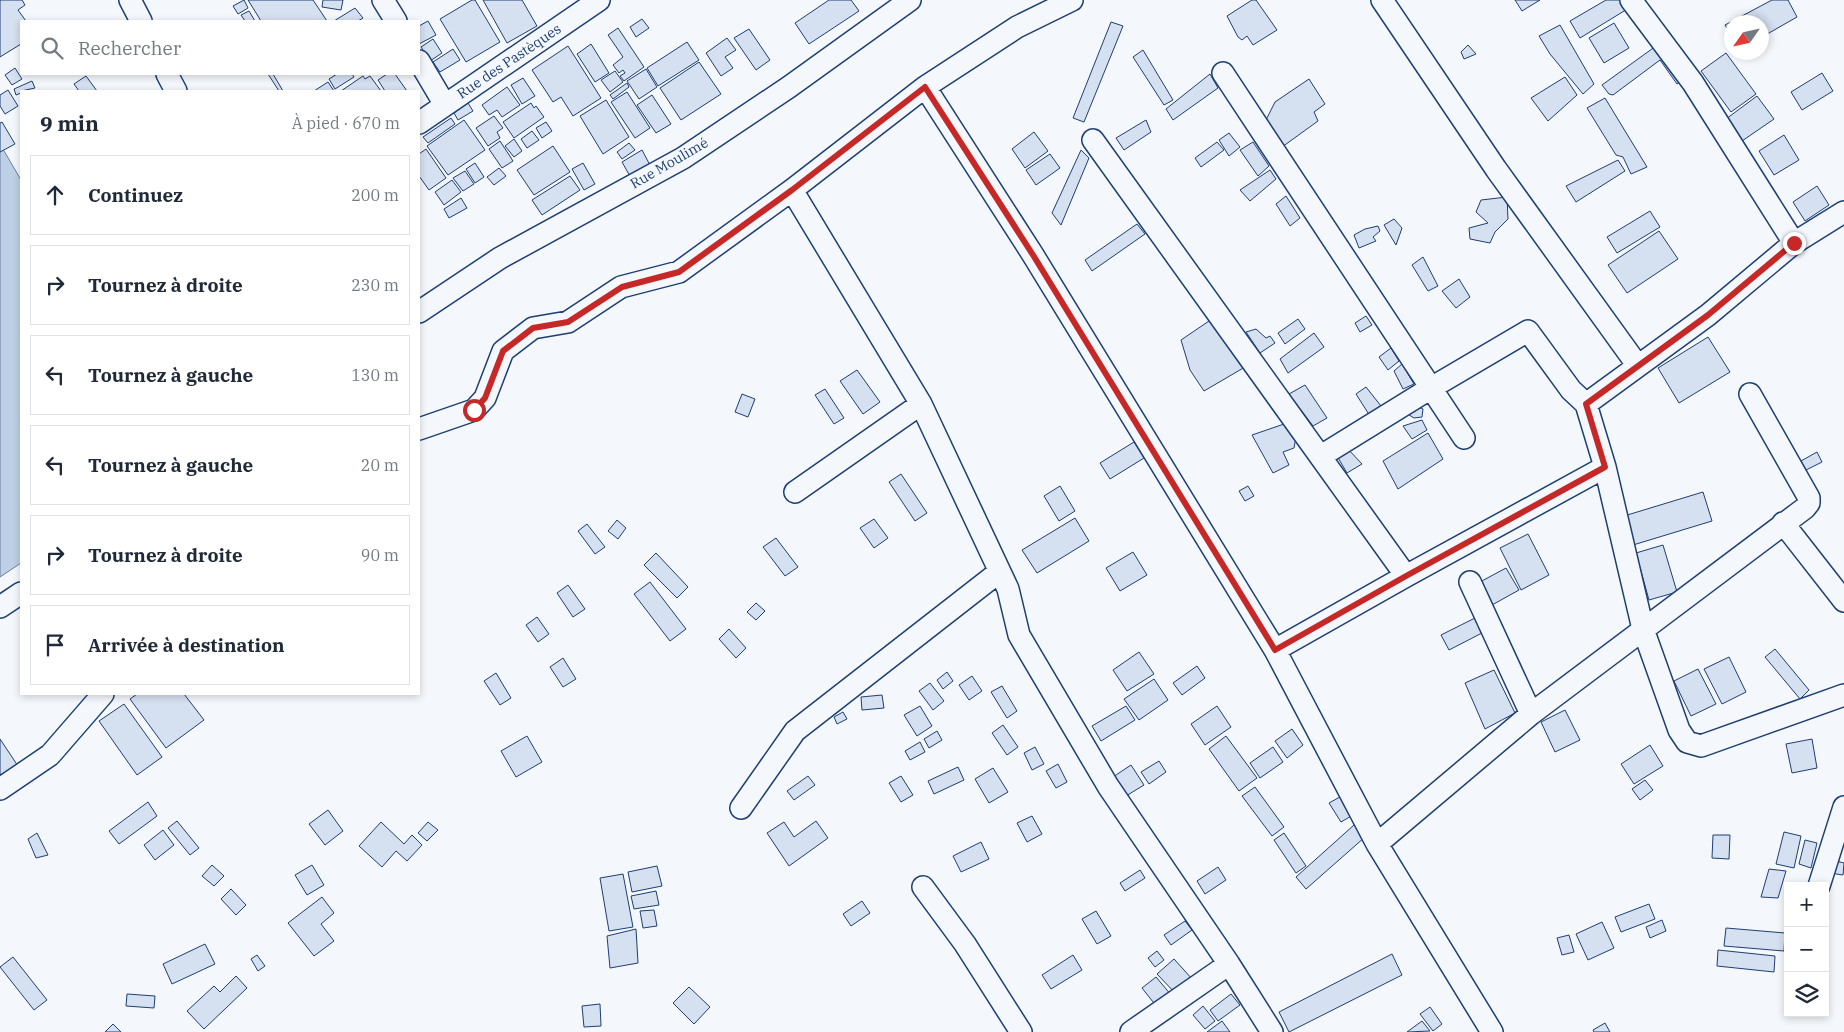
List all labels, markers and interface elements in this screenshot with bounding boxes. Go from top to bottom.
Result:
north arrow [1724,15,1769,60]
street label: Rue des Pastèques [454,19,565,102]
search box [20,20,420,75]
icon: search [38,34,66,62]
text: Rechercher [78,36,181,60]
text: 9 min [40,109,99,137]
text: À pied · 670 m [292,113,400,133]
street label: Rue Moulimé [627,133,711,193]
icon: ahead [41,181,69,209]
text: Continuez [88,183,183,207]
text: 200 m [351,185,399,205]
route end [1783,232,1806,255]
icon: right [41,271,69,299]
text: Tournez à droite [88,273,243,297]
text: 230 m [351,275,399,295]
icon: left [41,361,69,389]
text: Tournez à gauche [88,363,253,387]
text: 130 m [351,365,399,385]
route start [463,399,486,422]
icon: left [41,451,69,479]
text: Tournez à gauche [88,453,253,477]
text: 20 m [361,455,399,475]
icon: right [41,541,69,569]
text: Tournez à droite [88,543,243,567]
text: 90 m [361,545,399,565]
icon: arrive [41,631,69,659]
text: Arrivée à destination [88,633,285,657]
map controls [1784,882,1829,1017]
button: + [1784,882,1829,927]
button: − [1784,927,1829,972]
button: layers [1784,972,1829,1017]

